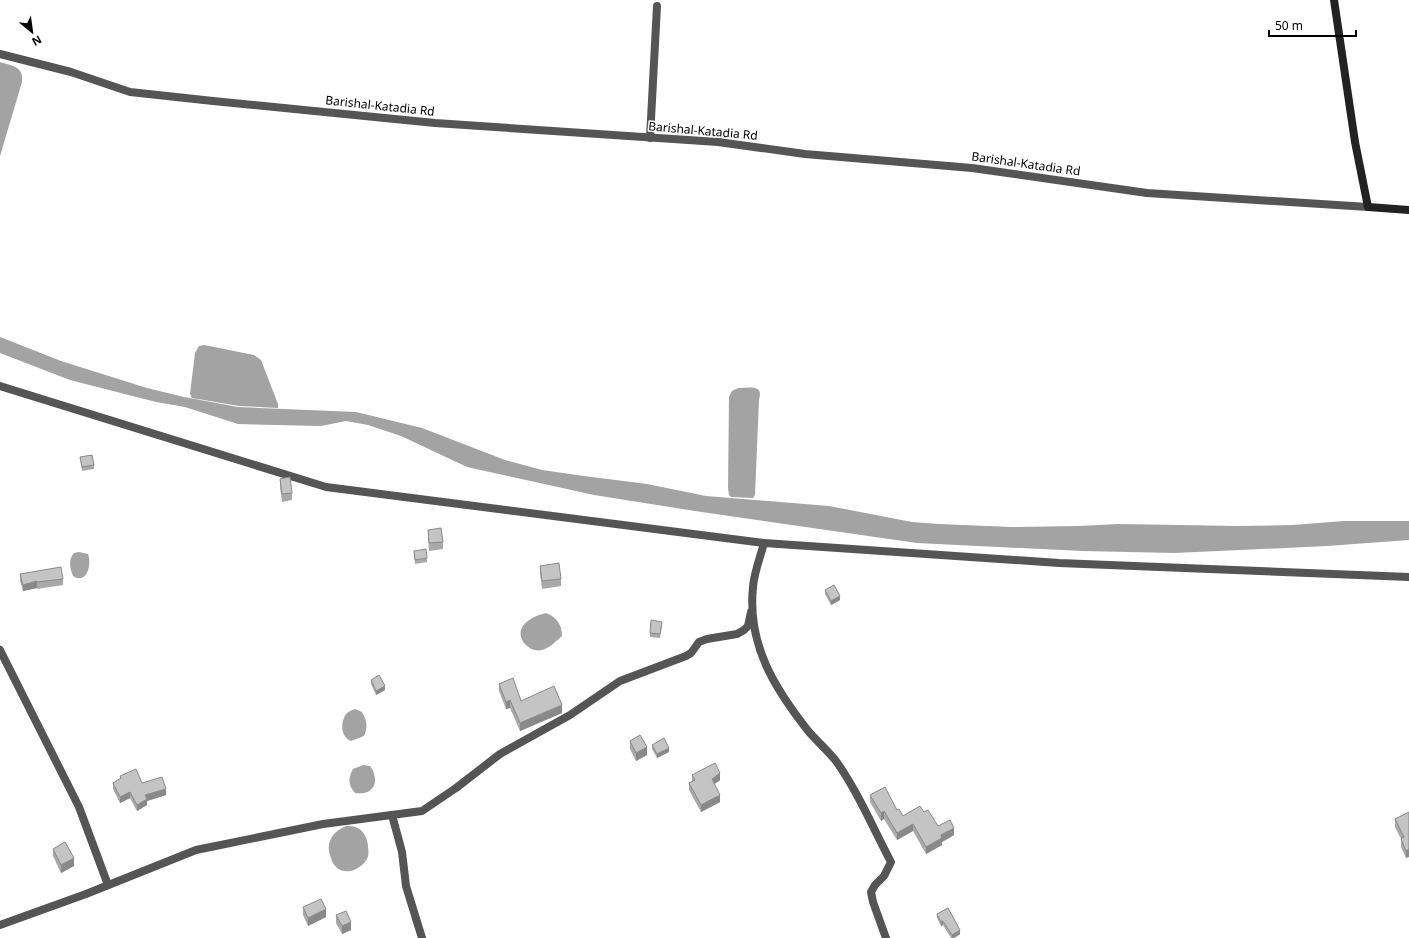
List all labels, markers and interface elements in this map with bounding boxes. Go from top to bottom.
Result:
north arrow [12,12,52,52]
scale bar [1269,12,1356,38]
text: 50 m [1275,17,1303,34]
text: N [30,32,45,50]
street label: Barishal-Katadia Rd [325,91,436,120]
street label: Barishal-Katadia Rd [648,117,758,144]
street label: Barishal-Katadia Rd [970,147,1082,180]

